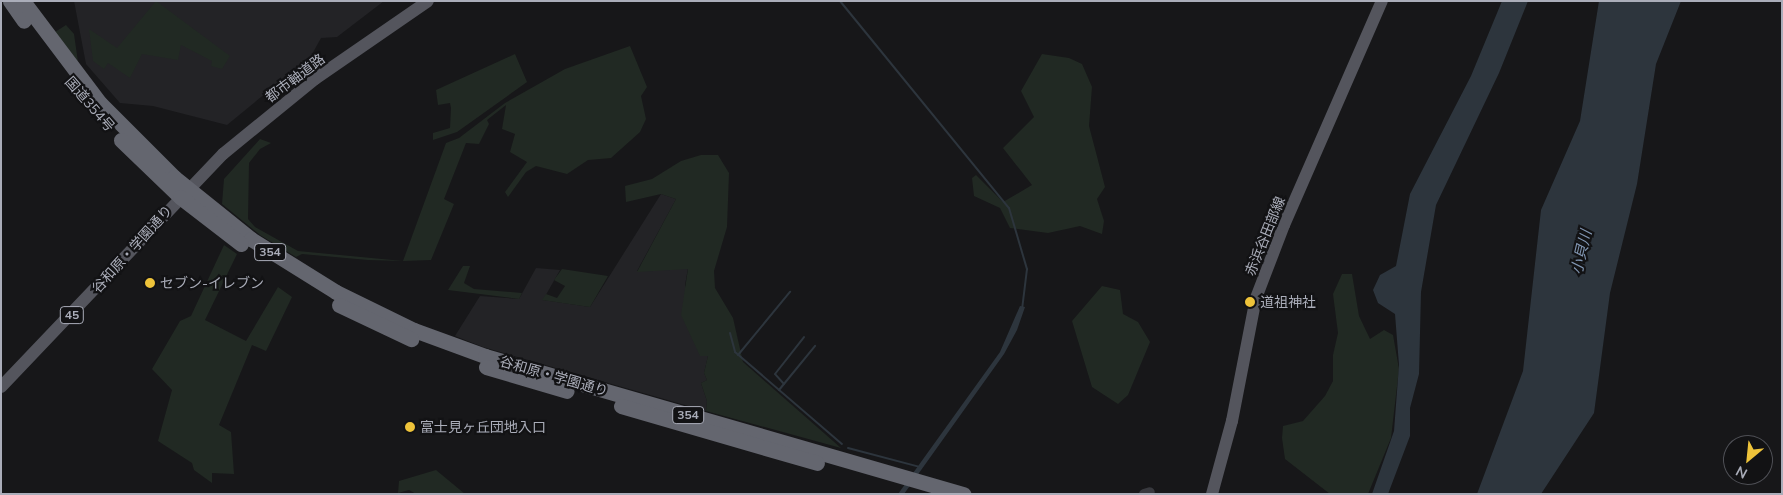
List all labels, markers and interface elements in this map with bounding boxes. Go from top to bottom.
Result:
street label: 都市軸道路 [262,50,328,106]
street label: 国道354号 [62,73,118,135]
street label: 赤浜谷田部線 [1241,194,1289,278]
street label: 谷和原・学園通り [88,202,176,296]
water label: 小貝川 [1567,228,1595,276]
road number: 354 [254,242,286,262]
place label: セブン-イレブン [160,275,264,291]
marker: セブン-イレブン [144,277,156,289]
place label: 道祖神社 [1260,294,1316,310]
marker: 道祖神社 [1244,296,1256,308]
road number: 45 [60,306,84,324]
street label: 谷和原・学園通り [498,352,610,400]
road number: 354 [672,406,704,424]
place label: 富士見ヶ丘団地入口 [420,419,546,435]
marker: 富士見ヶ丘団地入口 [404,421,416,433]
north arrow [1723,435,1773,485]
text: N [1733,462,1750,483]

